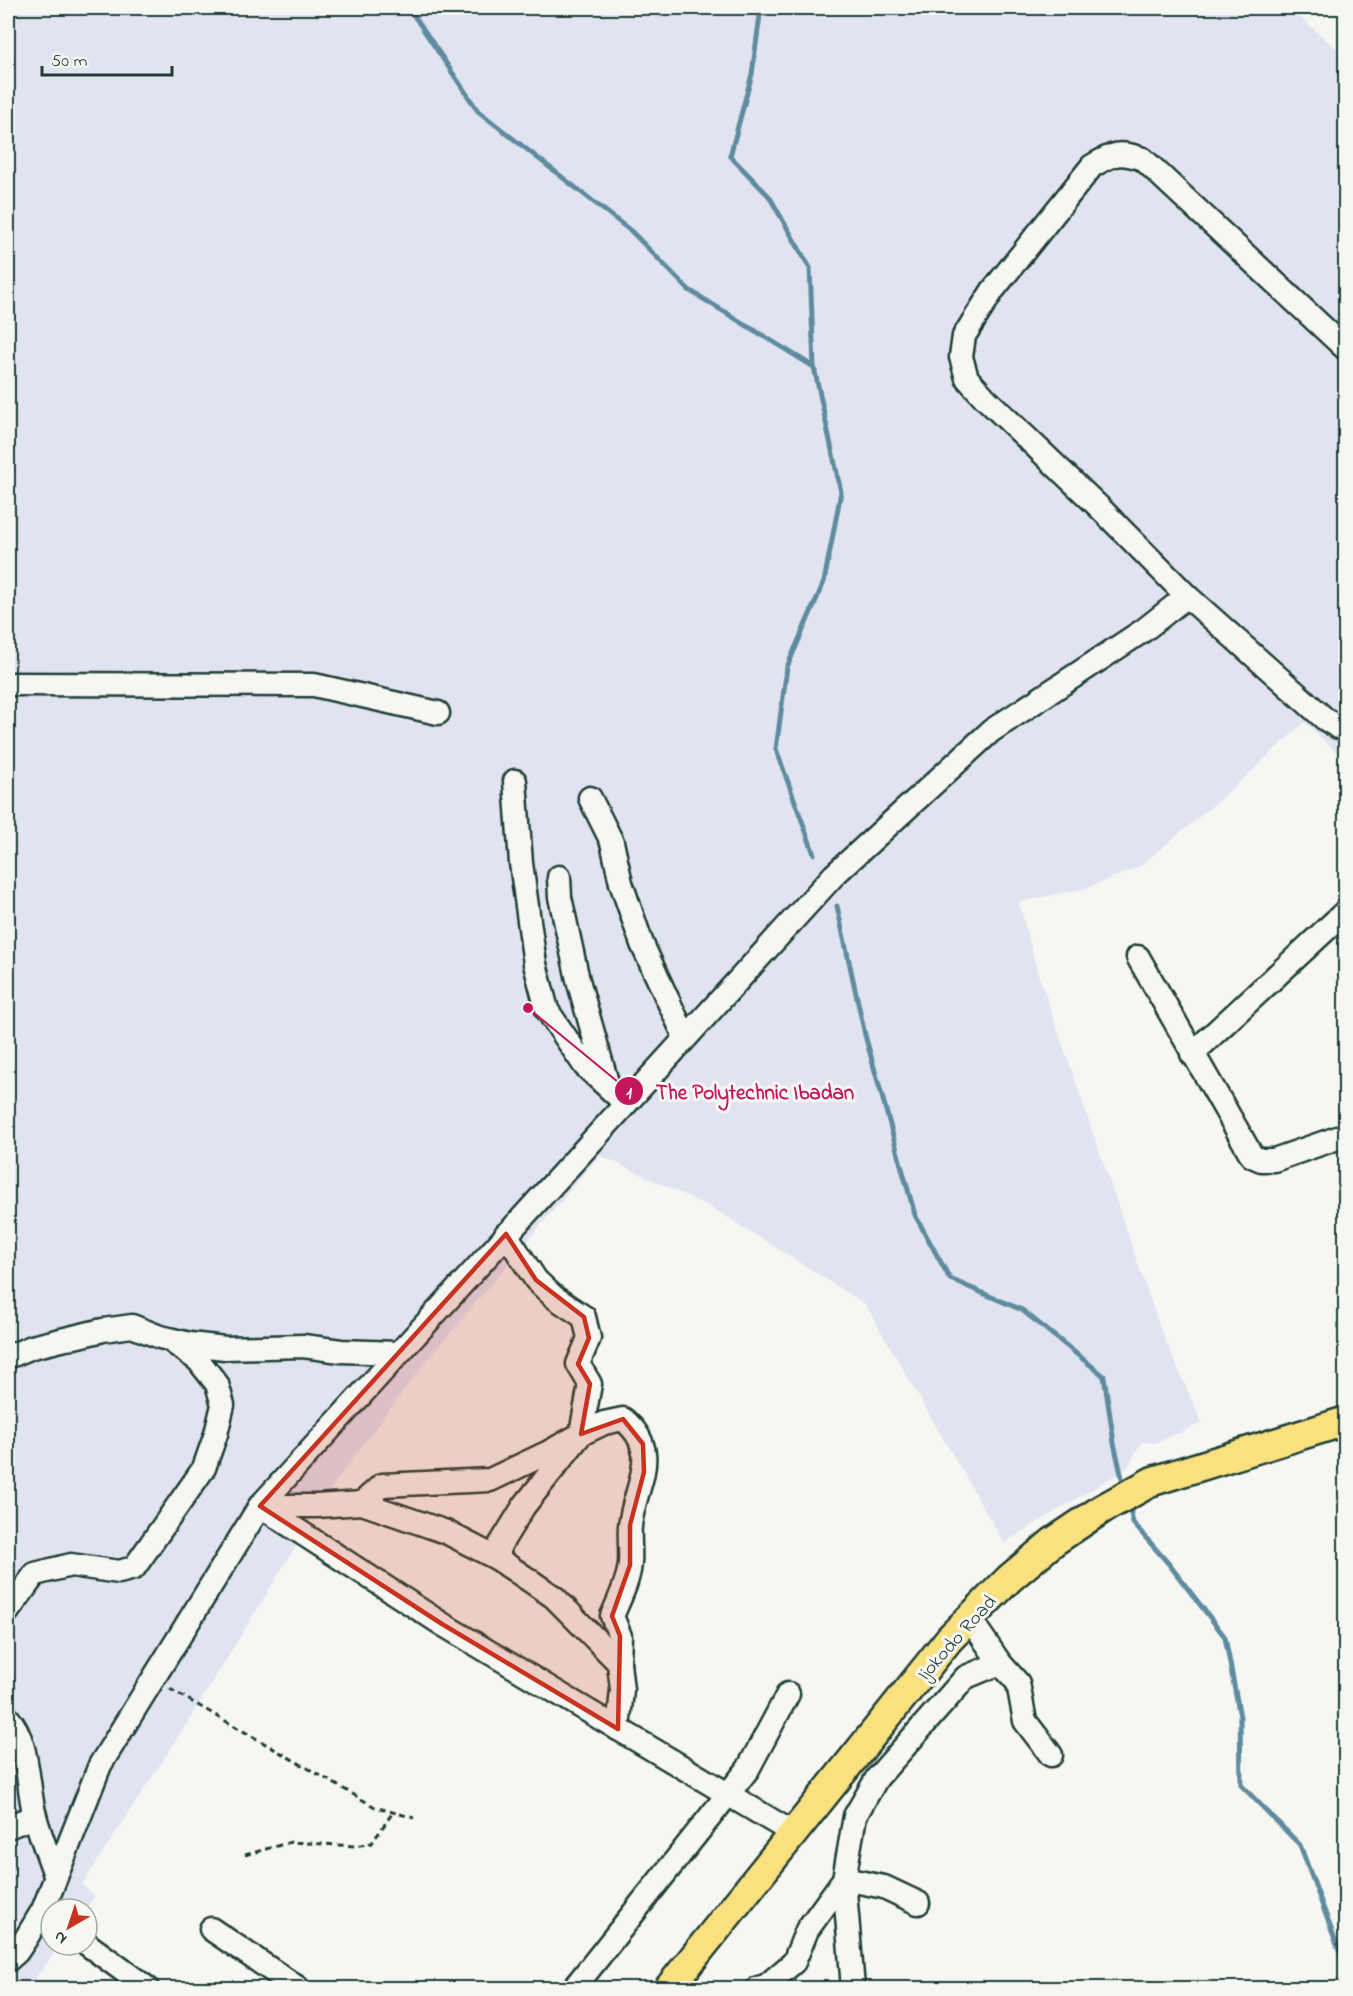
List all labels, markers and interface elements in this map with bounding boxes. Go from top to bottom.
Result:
scale bar [42,39,172,77]
text: 50 m [51,49,88,75]
callout: The Polytechnic Ibadan [614,1072,866,1111]
text: The Polytechnic Ibadan [656,1079,854,1111]
text: 1 [626,1081,632,1107]
street label: Ijokodo Road [911,1589,1004,1688]
north arrow [39,1897,99,1957]
text: N [49,1924,73,1950]

